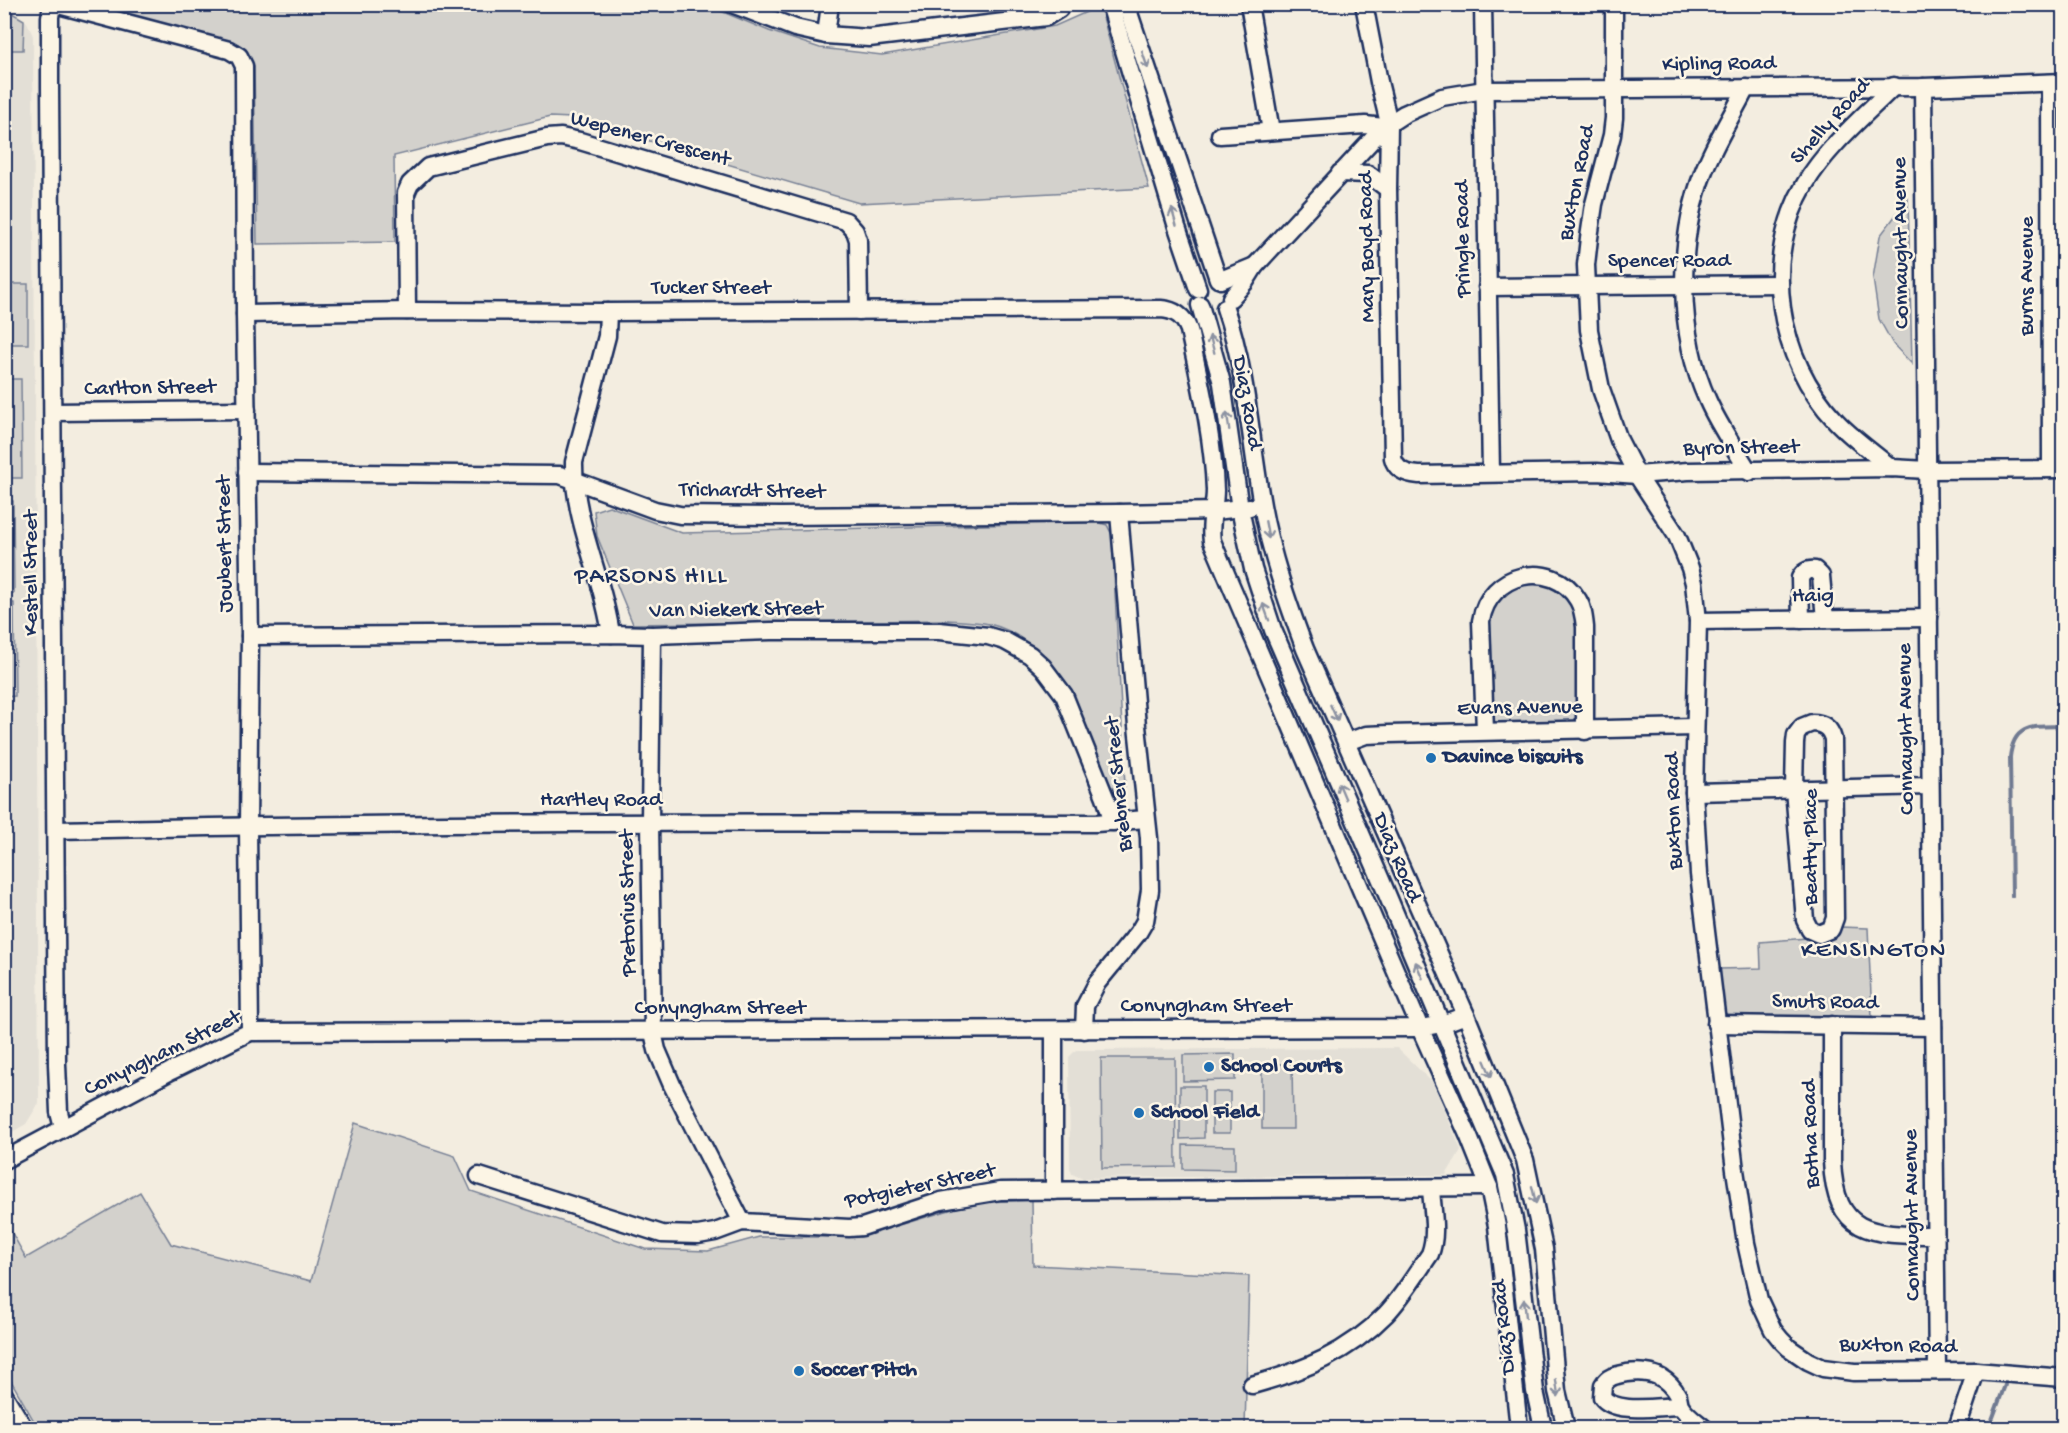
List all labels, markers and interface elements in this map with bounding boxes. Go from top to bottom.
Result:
one-way arrow [1140,50,1151,69]
street label: Kipling Road [1662,51,1778,79]
street label: Shelly Road [1785,72,1878,171]
street label: Wepener Crescent [567,106,735,174]
street label: Buxton Road [1554,121,1602,244]
street label: Connaught Avenue [1887,156,1916,329]
street label: Mary Boyd Road [1354,169,1382,323]
street label: Pringle Road [1450,178,1478,299]
one-way arrow [1168,208,1179,227]
street label: Burns Avenue [2015,216,2041,337]
street label: Spencer Road [1608,249,1732,275]
street label: Tucker Street [649,276,773,302]
one-way arrow [1205,334,1217,353]
street label: Diaz Road [1225,352,1267,454]
street label: Carlton Street [84,375,218,403]
one-way arrow [1222,411,1233,431]
street label: Byron Street [1682,435,1801,463]
street label: Joubert Street [212,473,240,613]
street label: Trichardt Street [677,478,827,506]
street label: Kestell Street [19,508,45,636]
one-way arrow [1262,520,1273,539]
district label: PARSONS HILL [573,563,728,592]
street label: Haig [1792,584,1834,610]
street label: Van Niekerk Street [648,596,825,626]
one-way arrow [1260,603,1271,622]
street label: Connaught Avenue [1892,642,1921,815]
street label: Evans Avenue [1457,695,1584,723]
one-way arrow [1328,703,1340,721]
street label: Brebner Street [1100,713,1140,854]
place label: Davince biscuits [1441,745,1585,771]
street label: Buxton Road [1660,750,1690,871]
marker: Davince biscuits [1424,751,1438,765]
one-way arrow [1336,782,1347,800]
street label: Hartley Road [540,788,664,814]
street label: Beatty Place [1799,788,1825,906]
street label: Diaz Road [1365,808,1427,908]
street label: Pretorius Street [615,828,643,977]
district label: KENSINGTON [1801,937,1947,966]
one-way arrow [1413,962,1424,980]
street label: Smuts Road [1772,989,1881,1017]
street label: Conyngham Street [1120,994,1294,1020]
street label: Conyngham Street [634,996,808,1022]
street label: Conyngham Street [80,1004,247,1103]
place label: School Courts [1221,1054,1344,1080]
one-way arrow [1483,1059,1494,1077]
marker: School Courts [1202,1060,1216,1074]
street label: Botha Road [1797,1077,1827,1190]
place label: School Field [1151,1100,1261,1126]
marker: School Field [1132,1106,1146,1120]
street label: Connaught Avenue [1898,1128,1927,1301]
street label: Potgieter Street [841,1158,1000,1216]
one-way arrow [1528,1185,1540,1204]
street label: Diaz Road [1487,1277,1523,1377]
one-way arrow [1519,1299,1530,1319]
street label: Buxton Road [1838,1333,1959,1361]
place label: Soccer Pitch [811,1358,917,1384]
marker: Soccer Pitch [792,1364,806,1378]
one-way arrow [1552,1378,1563,1398]

